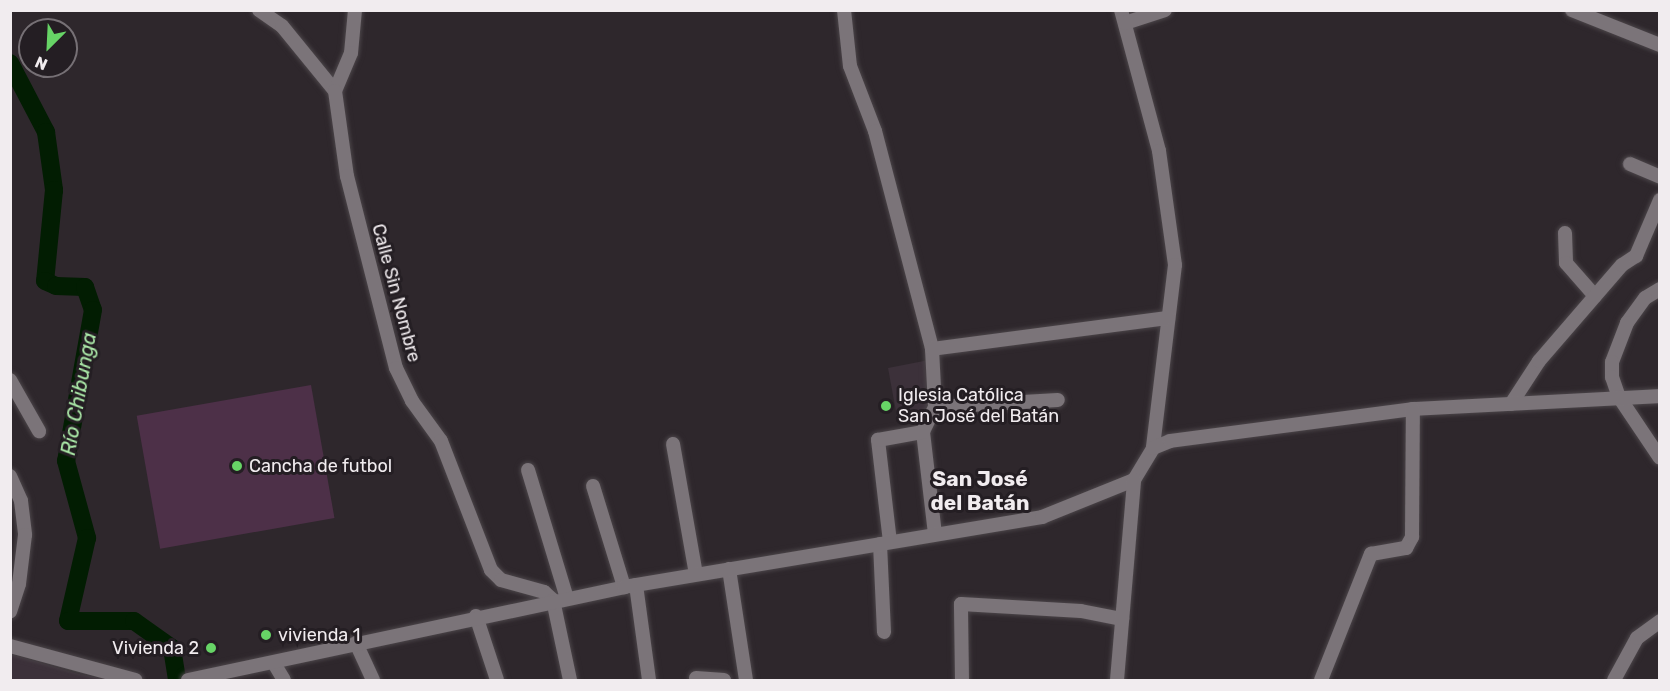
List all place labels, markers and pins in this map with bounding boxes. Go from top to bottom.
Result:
place label: Iglesia Católica San José del Batán [898,385,1059,428]
marker: Iglesia Católica San José del Batán [879,399,893,413]
place label: Cancha de futbol [249,455,392,477]
marker: Cancha de futbol [230,459,244,473]
place label: vivienda 1 [278,624,360,646]
marker: vivienda 1 [259,628,273,642]
place label: Vivienda 2 [112,637,199,659]
marker: Vivienda 2 [204,641,218,655]

